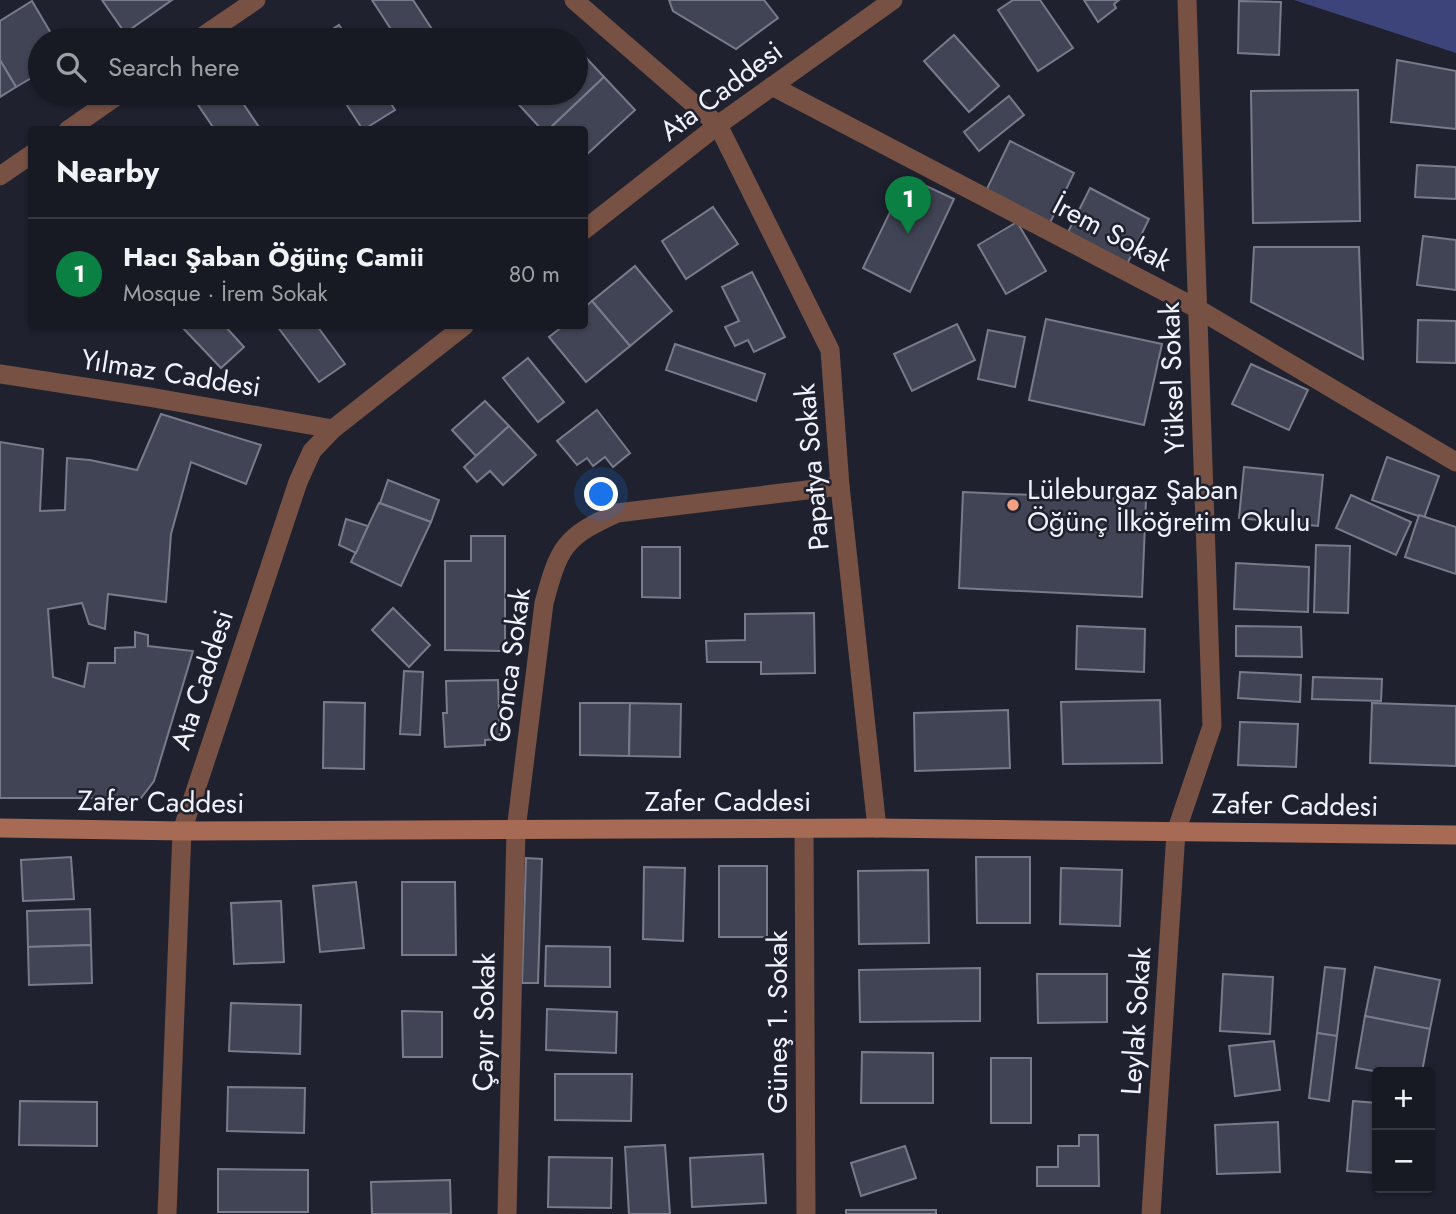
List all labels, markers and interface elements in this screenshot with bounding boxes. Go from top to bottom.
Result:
search box [28,28,588,105]
street label: Ata Caddesi [651,31,791,151]
icon: search [52,48,90,86]
text: Search here [108,48,240,86]
text: Nearby [56,150,159,193]
pin: 1 [885,176,931,234]
street label: İrem Sokak [1045,185,1179,282]
text: Hacı Şaban Öğünç Camii [123,238,424,276]
text: 1 [73,257,85,291]
text: 80 m [509,257,560,291]
text: Mosque · İrem Sokak [123,276,328,310]
street label: Yüksel Sokak [1149,301,1195,455]
street label: Yılmaz Caddesi [78,339,264,407]
street label: Papatya Sokak [784,381,840,552]
place label: Lüleburgaz Şaban Öğünç İlköğretim Okulu [1027,469,1311,542]
your location [584,477,618,511]
marker: Lüleburgaz Şaban Öğünç İlköğretim Okulu [1005,497,1021,513]
street label: Gonca Sokak [479,584,541,745]
street label: Ata Caddesi [160,605,244,755]
street label: Zafer Caddesi [77,780,245,824]
street label: Zafer Caddesi [645,781,811,822]
street label: Zafer Caddesi [1211,783,1379,827]
street label: Güneş 1. Sokak [757,930,798,1114]
street label: Leylak Sokak [1110,945,1162,1096]
street label: Çayır Sokak [462,952,506,1092]
map controls [1372,1067,1435,1193]
button: + [1372,1067,1435,1130]
button: − [1372,1130,1435,1193]

